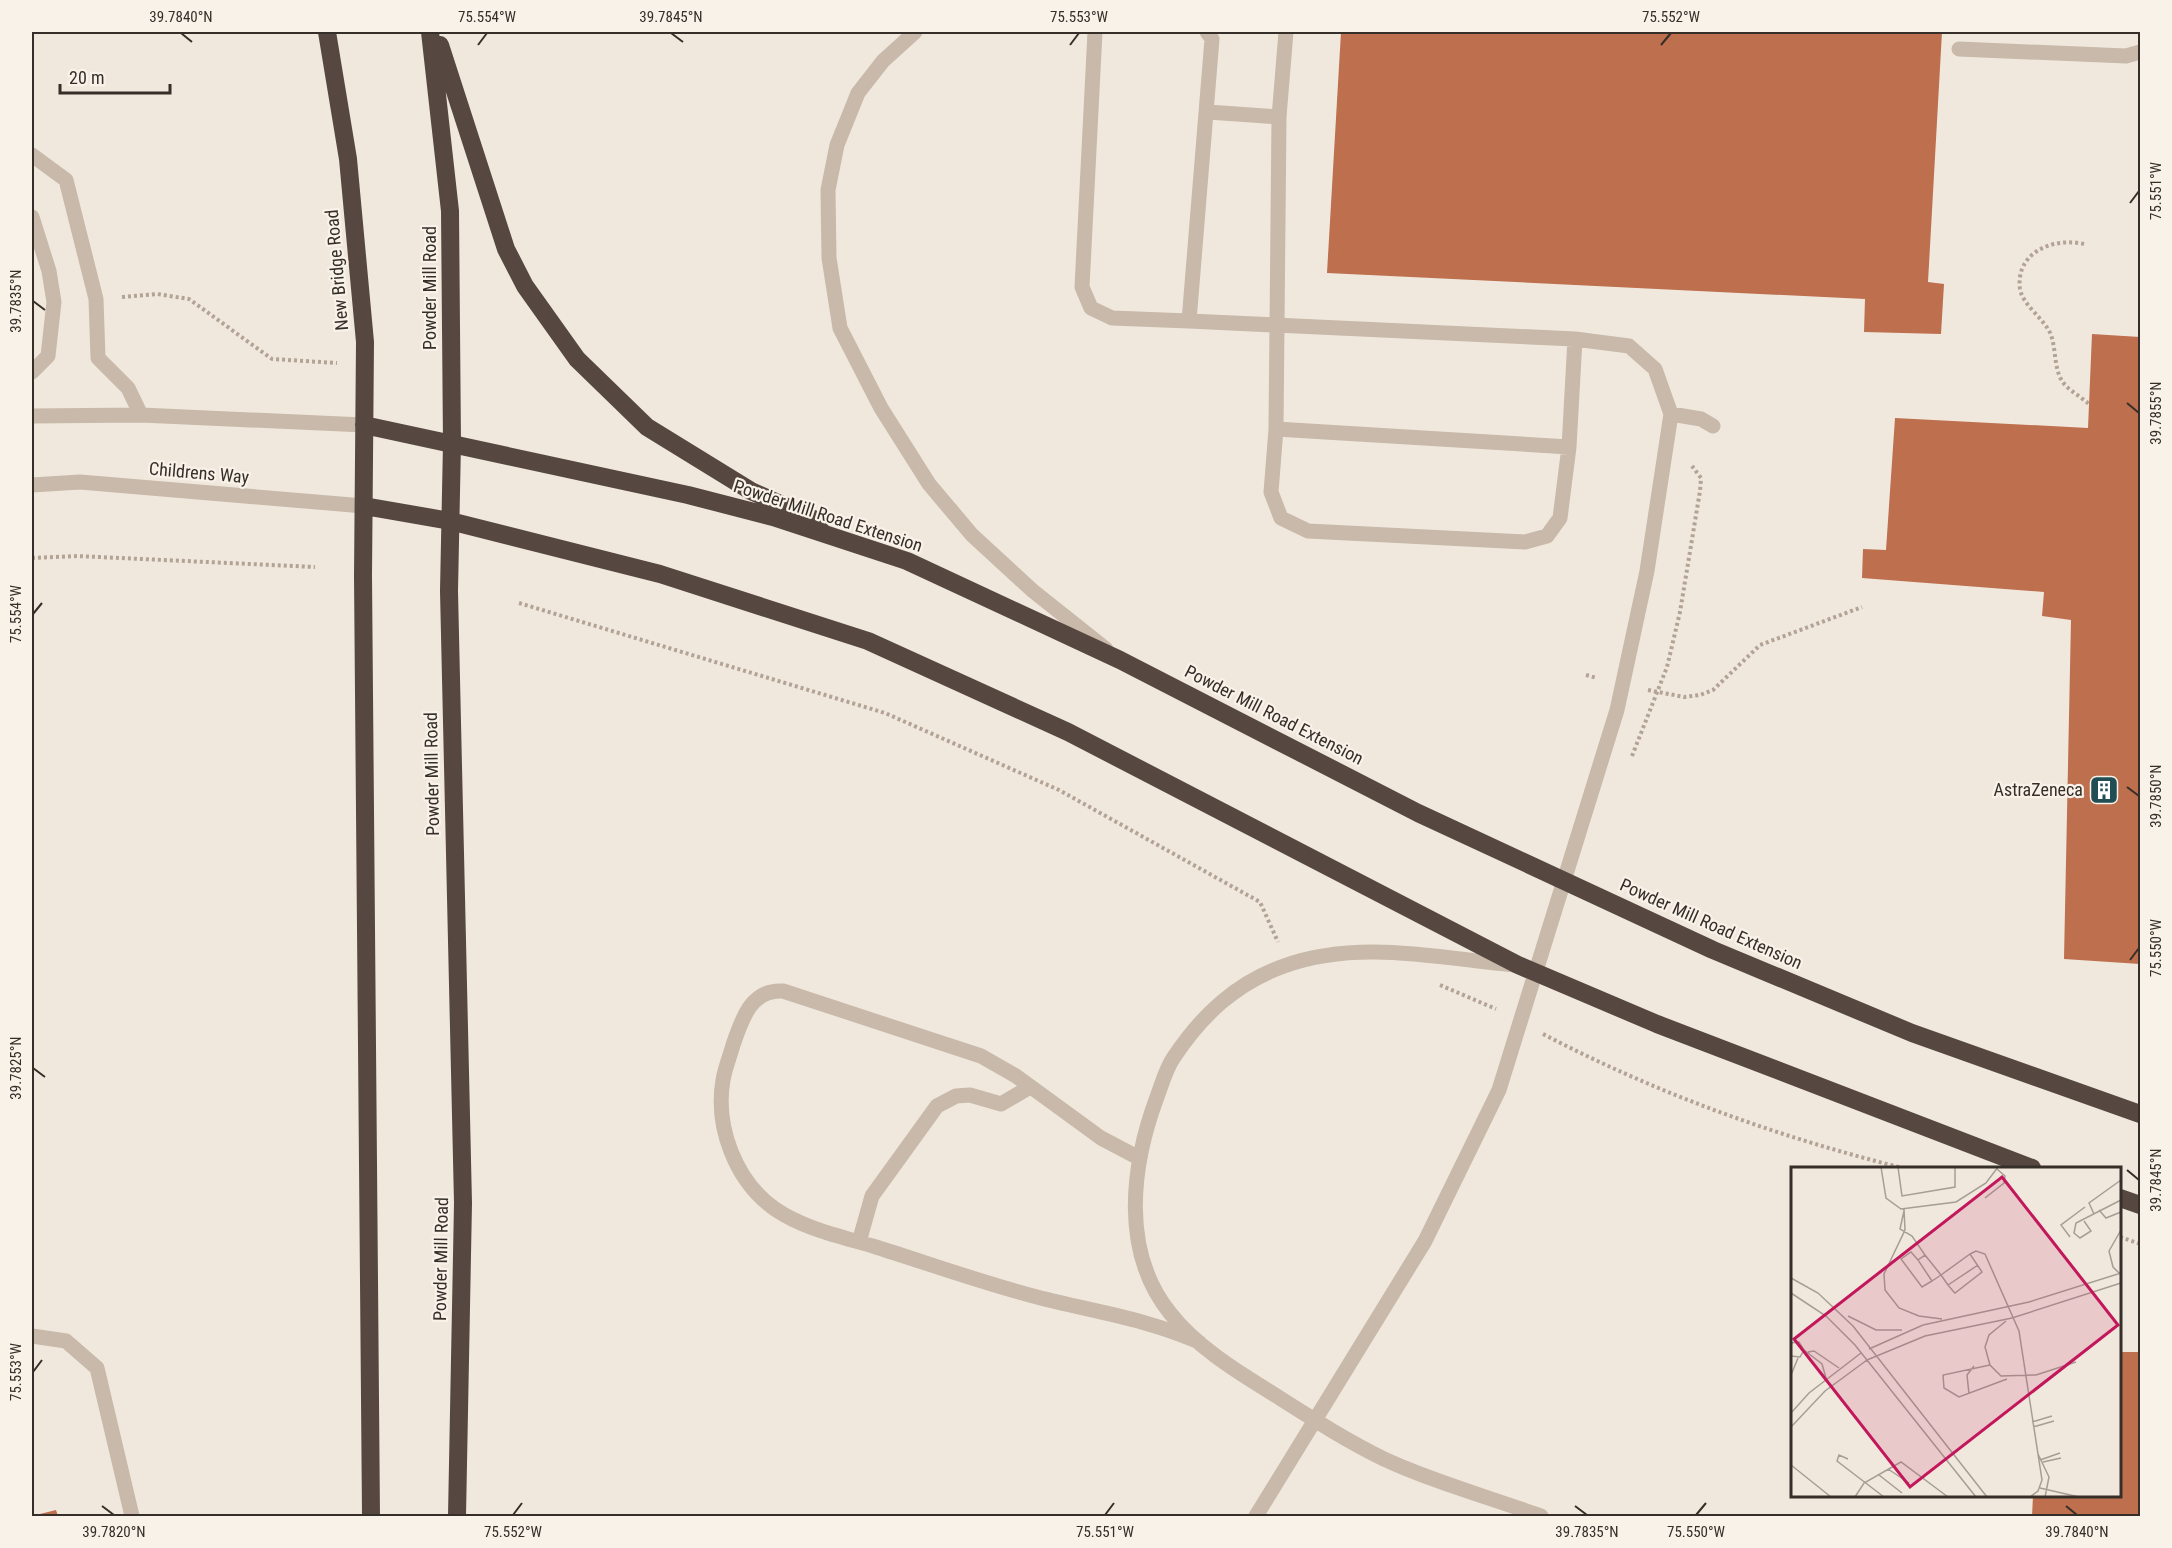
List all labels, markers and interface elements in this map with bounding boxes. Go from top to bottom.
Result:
text: 39.7840°N [149,8,213,26]
text: 75.554°W [458,8,517,26]
text: 39.7845°N [639,8,703,26]
text: 75.553°W [1050,8,1109,26]
text: 75.552°W [1642,8,1701,26]
scale bar [60,57,170,95]
text: 20 m [69,67,104,88]
text: 75.551°W [2147,161,2165,220]
street label: New Bridge Road [321,209,352,331]
street label: Powder Mill Road [419,226,440,350]
text: 39.7835°N [7,269,25,333]
text: 39.7855°N [2147,381,2165,445]
street label: Childrens Way [148,458,250,487]
street label: Powder Mill Road Extension [731,475,925,556]
text: 75.554°W [7,584,25,643]
street label: Powder Mill Road Extension [1182,660,1367,769]
street label: Powder Mill Road [420,712,443,836]
text: 39.7850°N [2147,764,2165,828]
building icon: AstraZeneca [2088,774,2120,806]
place label: AstraZeneca [1994,779,2083,800]
street label: Powder Mill Road Extension [1617,874,1806,973]
text: 75.550°W [2147,918,2165,977]
text: 39.7825°N [7,1036,25,1100]
text: 39.7845°N [2147,1148,2165,1212]
inset map [1791,1167,2121,1497]
street label: Powder Mill Road [429,1197,452,1321]
text: 75.553°W [7,1342,25,1401]
text: 39.7820°N [82,1523,146,1541]
text: 75.552°W [484,1523,543,1541]
text: 75.551°W [1076,1523,1135,1541]
text: 39.7835°N [1555,1523,1619,1541]
text: 75.550°W [1667,1523,1726,1541]
text: 39.7840°N [2045,1523,2109,1541]

